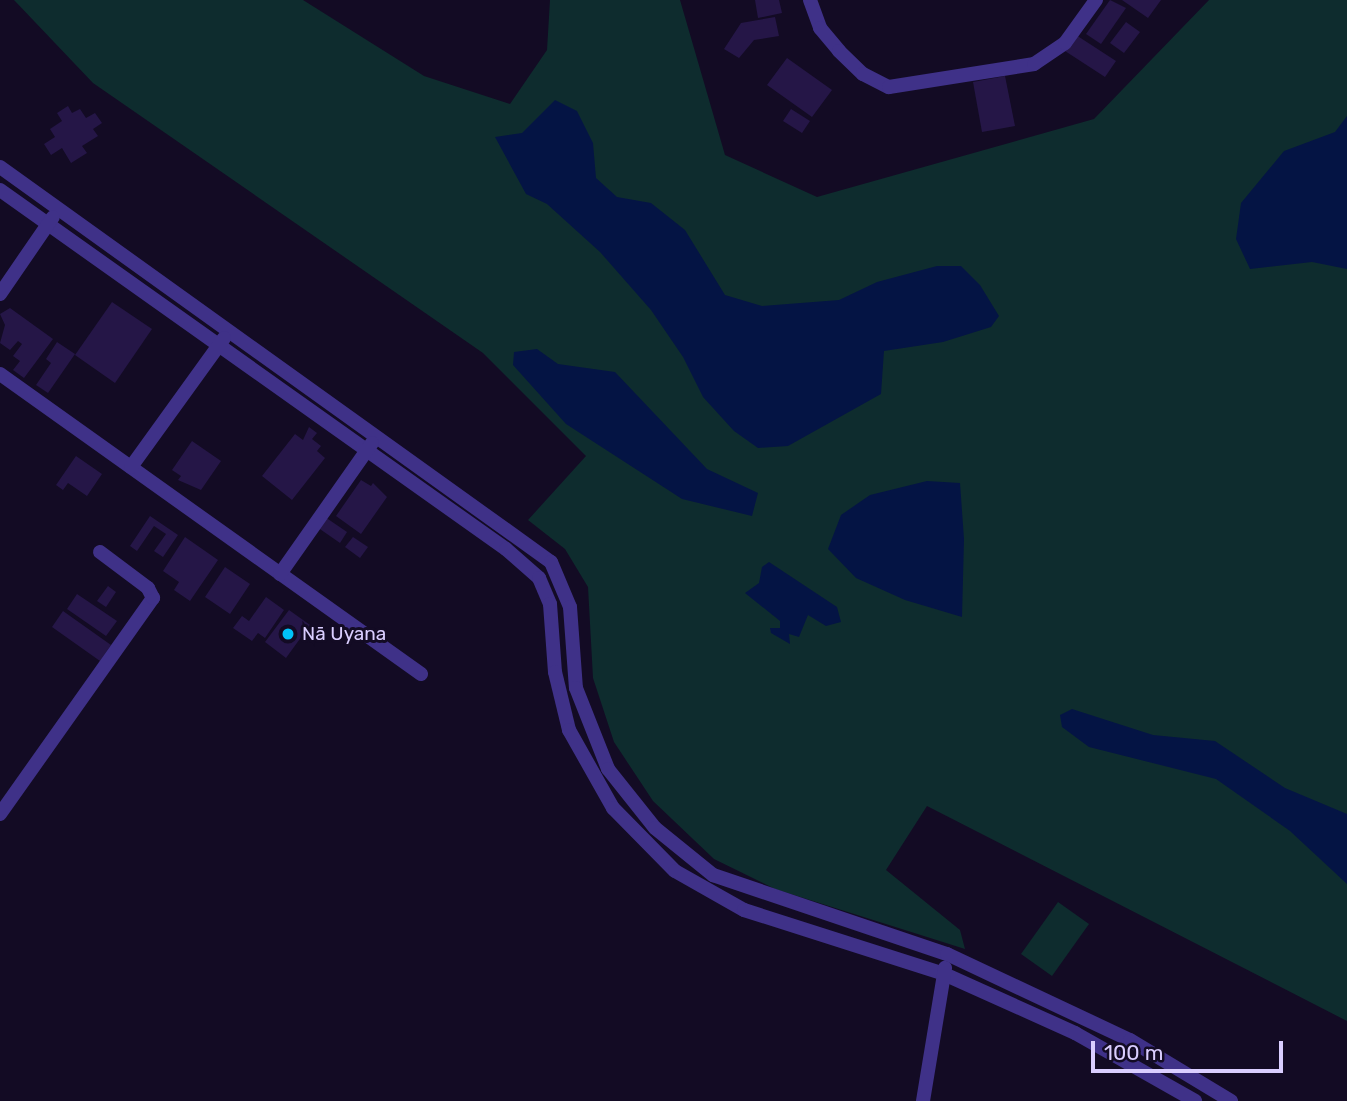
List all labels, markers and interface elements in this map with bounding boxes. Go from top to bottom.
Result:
place label: Nā Uyana [302,623,386,645]
marker: Nā Uyana [280,626,296,642]
scale bar [1095,1028,1288,1072]
text: 100 m [1104,1040,1163,1065]

